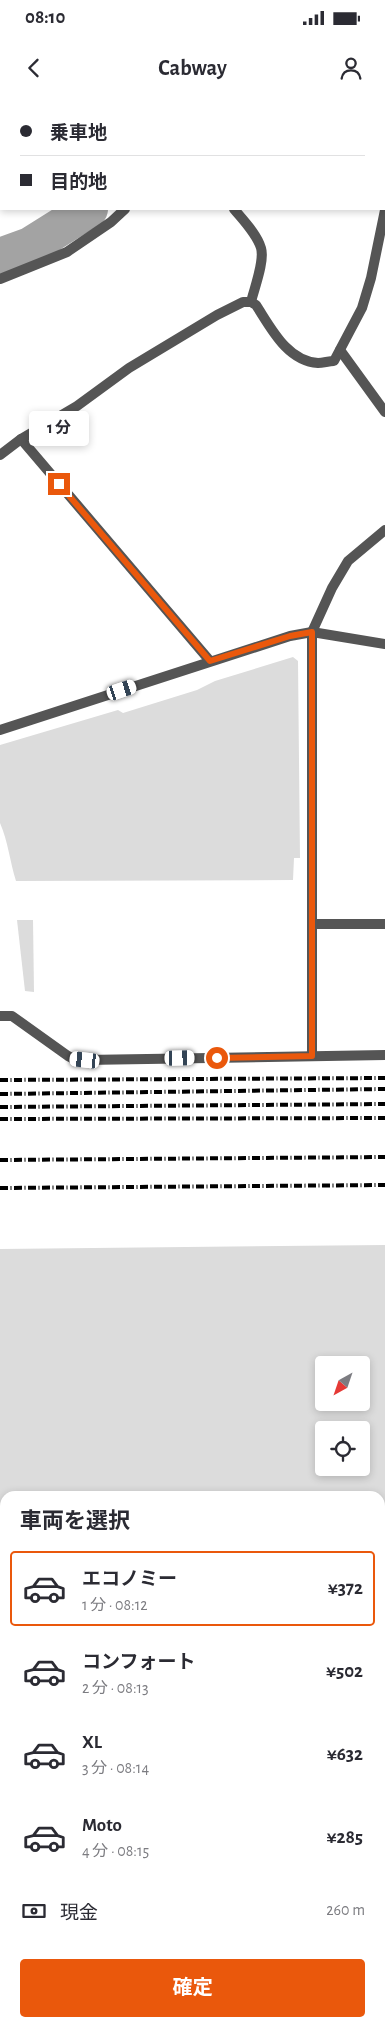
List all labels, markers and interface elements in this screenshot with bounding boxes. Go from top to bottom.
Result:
text: 08:10 [25,8,65,27]
icon: back [20,54,48,82]
icon: person [337,54,365,82]
text: Cabway [158,57,227,79]
text: 乗車地 [50,124,107,143]
text: 目的地 [50,173,107,192]
callout: 1 分 [29,412,89,446]
text: 1 分 [47,420,71,436]
route end [48,473,70,495]
car [105,678,138,702]
route start [206,1047,228,1069]
car [164,1050,195,1066]
car [69,1051,100,1069]
north arrow [315,1356,370,1411]
map controls [315,1356,370,1476]
button: locate [315,1421,370,1476]
text: 車両を選択 [20,1510,130,1532]
icon: car [22,1566,67,1611]
text: エコノミー [82,1570,177,1589]
text: ¥372 [328,1579,363,1598]
text: 1 分 · 08:12 [82,1597,148,1613]
icon: car [22,1649,67,1694]
text: コンフォート [82,1653,195,1672]
text: ¥502 [326,1662,363,1681]
text: 2 分 · 08:13 [82,1680,149,1696]
icon: car [22,1732,67,1777]
text: XL [82,1733,102,1752]
text: ¥632 [327,1745,363,1764]
text: 3 分 · 08:14 [82,1760,149,1776]
icon: car [22,1815,67,1860]
text: Moto [82,1816,122,1835]
text: ¥285 [326,1828,363,1847]
text: 4 分 · 08:15 [82,1843,149,1859]
icon: cash [20,1897,48,1925]
text: 260 m [326,1902,365,1918]
text: 現金 [60,1904,98,1923]
button: 確定 [20,1959,365,2017]

